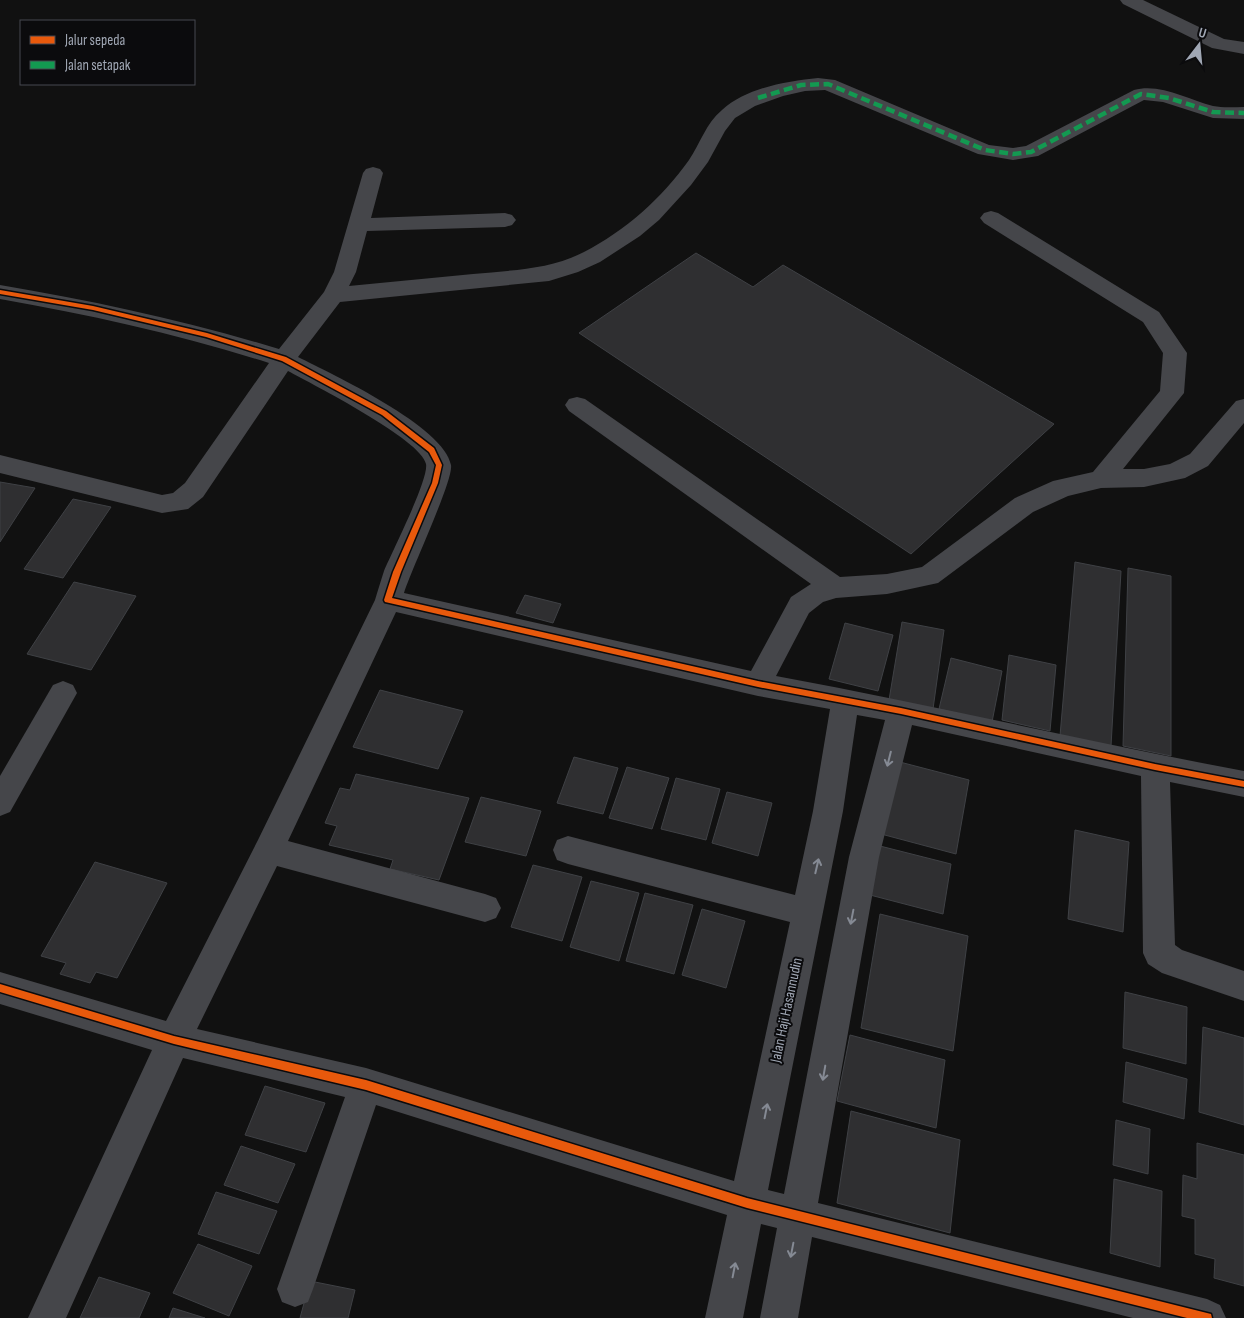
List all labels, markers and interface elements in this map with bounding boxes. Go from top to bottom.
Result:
legend [20,20,195,85]
north arrow [1174,20,1224,70]
text: U [1197,24,1208,42]
text: Jalur sepeda [64,31,126,50]
text: Jalan setapak [64,56,131,75]
one-way arrow [884,750,893,766]
one-way arrow [813,858,822,874]
one-way arrow [846,908,856,924]
street label: Jalan Haji Hasannudin [766,956,807,1065]
one-way arrow [819,1064,829,1080]
one-way arrow [762,1103,771,1119]
one-way arrow [786,1241,796,1257]
one-way arrow [729,1263,739,1279]

